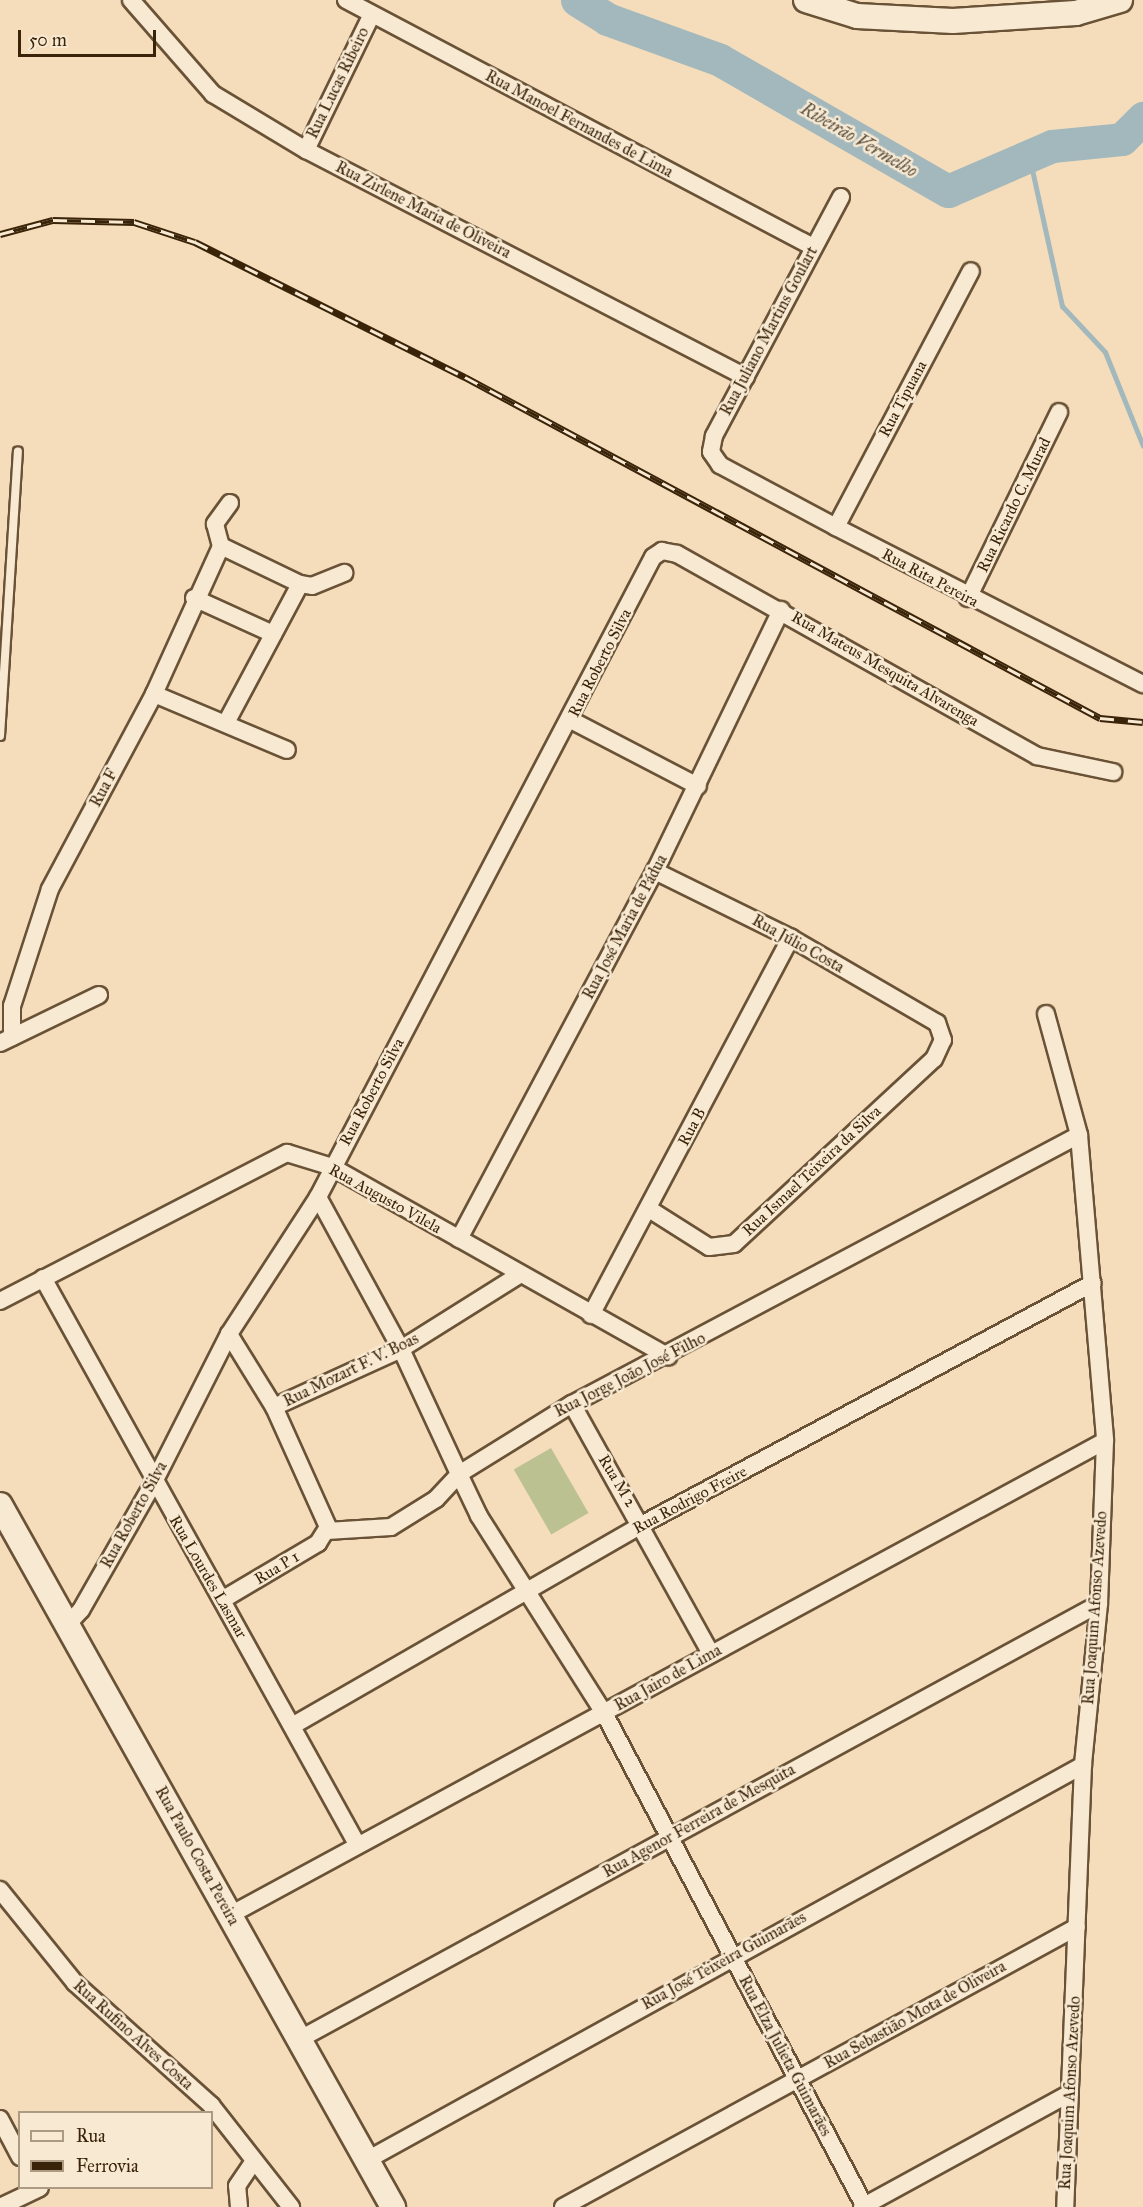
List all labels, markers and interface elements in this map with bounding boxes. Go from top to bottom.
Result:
scale bar [21,18,159,56]
street label: Rua Lucas Ribeiro [303,24,373,142]
text: 50 m [29,29,67,51]
street label: Rua Manoel Fernandes de Lima [482,66,676,182]
water label: Ribeirão Vermelho [797,98,921,182]
street label: Rua Zirlene Maria de Oliveira [332,157,514,263]
street label: Rua Juliano Martins Goulart [716,243,822,419]
street label: Rua Tipuana [875,357,931,441]
street label: Rua Ricardo C. Murad [973,434,1055,576]
street label: Rua Rita Pereira [879,545,981,611]
street label: Rua Roberto Silva [564,606,636,720]
street label: Rua Mateus Mesquita Alvarenga [788,607,982,731]
street label: Rua F [86,766,122,810]
street label: Rua José Maria de Pádua [579,851,671,1003]
street label: Rua Júlio Costa [749,911,847,977]
street label: Rua Roberto Silva [336,1035,408,1149]
street label: Rua Ismael Teixeira da Silva [739,1102,885,1240]
street label: Rua B [674,1105,710,1149]
street label: Rua Augusto Vilela [325,1160,445,1238]
street label: Rua Mozart F. V. Boas [280,1329,422,1411]
street label: Rua Jorge João José Filho [551,1329,709,1421]
street label: Rua M 2 [594,1451,640,1511]
street label: Rua Roberto Silva [97,1458,171,1572]
street label: Rua Rodrigo Freire [630,1462,750,1538]
street label: Rua Joaquim Afonso Azevedo [1079,1511,1111,1705]
street label: Rua Lourdes Lasmar [165,1512,251,1642]
street label: Rua P 1 [251,1547,303,1589]
street label: Rua Jairo de Lima [611,1641,725,1715]
street label: Rua Agenor Ferreira de Mesquita [600,1760,798,1882]
street label: Rua Paulo Costa Pereira [151,1783,243,1929]
street label: Rua José Teixeira Guimarães [638,1908,810,2014]
street label: Rua Sebastião Mota de Oliveira [821,1957,1009,2073]
street label: Rua Elza Julieta Guimarães [734,1972,836,2140]
street label: Rua Rufino Alves Costa [69,1976,197,2094]
street label: Rua Joaquim Afonso Azevedo [1055,1996,1085,2190]
legend [18,2111,213,2189]
text: Rua [76,2125,106,2147]
text: Ferrovia [76,2155,139,2177]

